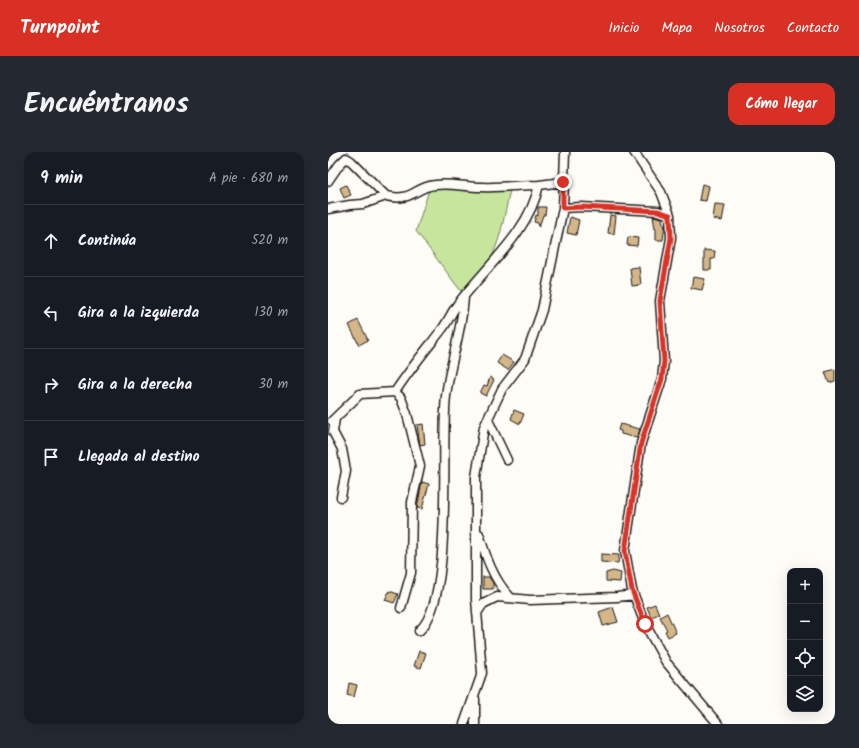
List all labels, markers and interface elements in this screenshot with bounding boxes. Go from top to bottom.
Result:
text: Turnpoint [20,13,100,43]
text: Inicio [608,17,639,39]
text: Mapa [661,17,692,39]
text: Nosotros [714,17,765,39]
text: Contacto [787,17,839,39]
text: Encuéntranos [24,82,189,127]
button: Cómo llegar [728,83,835,125]
text: 9 min [40,165,83,192]
text: A pie · 680 m [209,168,288,189]
route end [554,173,572,191]
text: Continúa [78,229,136,253]
icon: ahead [40,230,62,252]
text: 520 m [251,230,288,251]
text: Gira a la izquierda [78,301,199,325]
icon: left [40,302,62,324]
text: 130 m [254,302,288,323]
text: Gira a la derecha [78,373,192,397]
icon: right [40,374,62,396]
text: 30 m [259,374,288,395]
text: Llegada al destino [78,445,200,469]
icon: arrive [40,446,62,468]
map controls [787,568,823,712]
button: + [787,568,823,604]
button: − [787,604,823,640]
route start [636,615,654,633]
button: locate [787,640,823,676]
button: layers [787,676,823,712]

